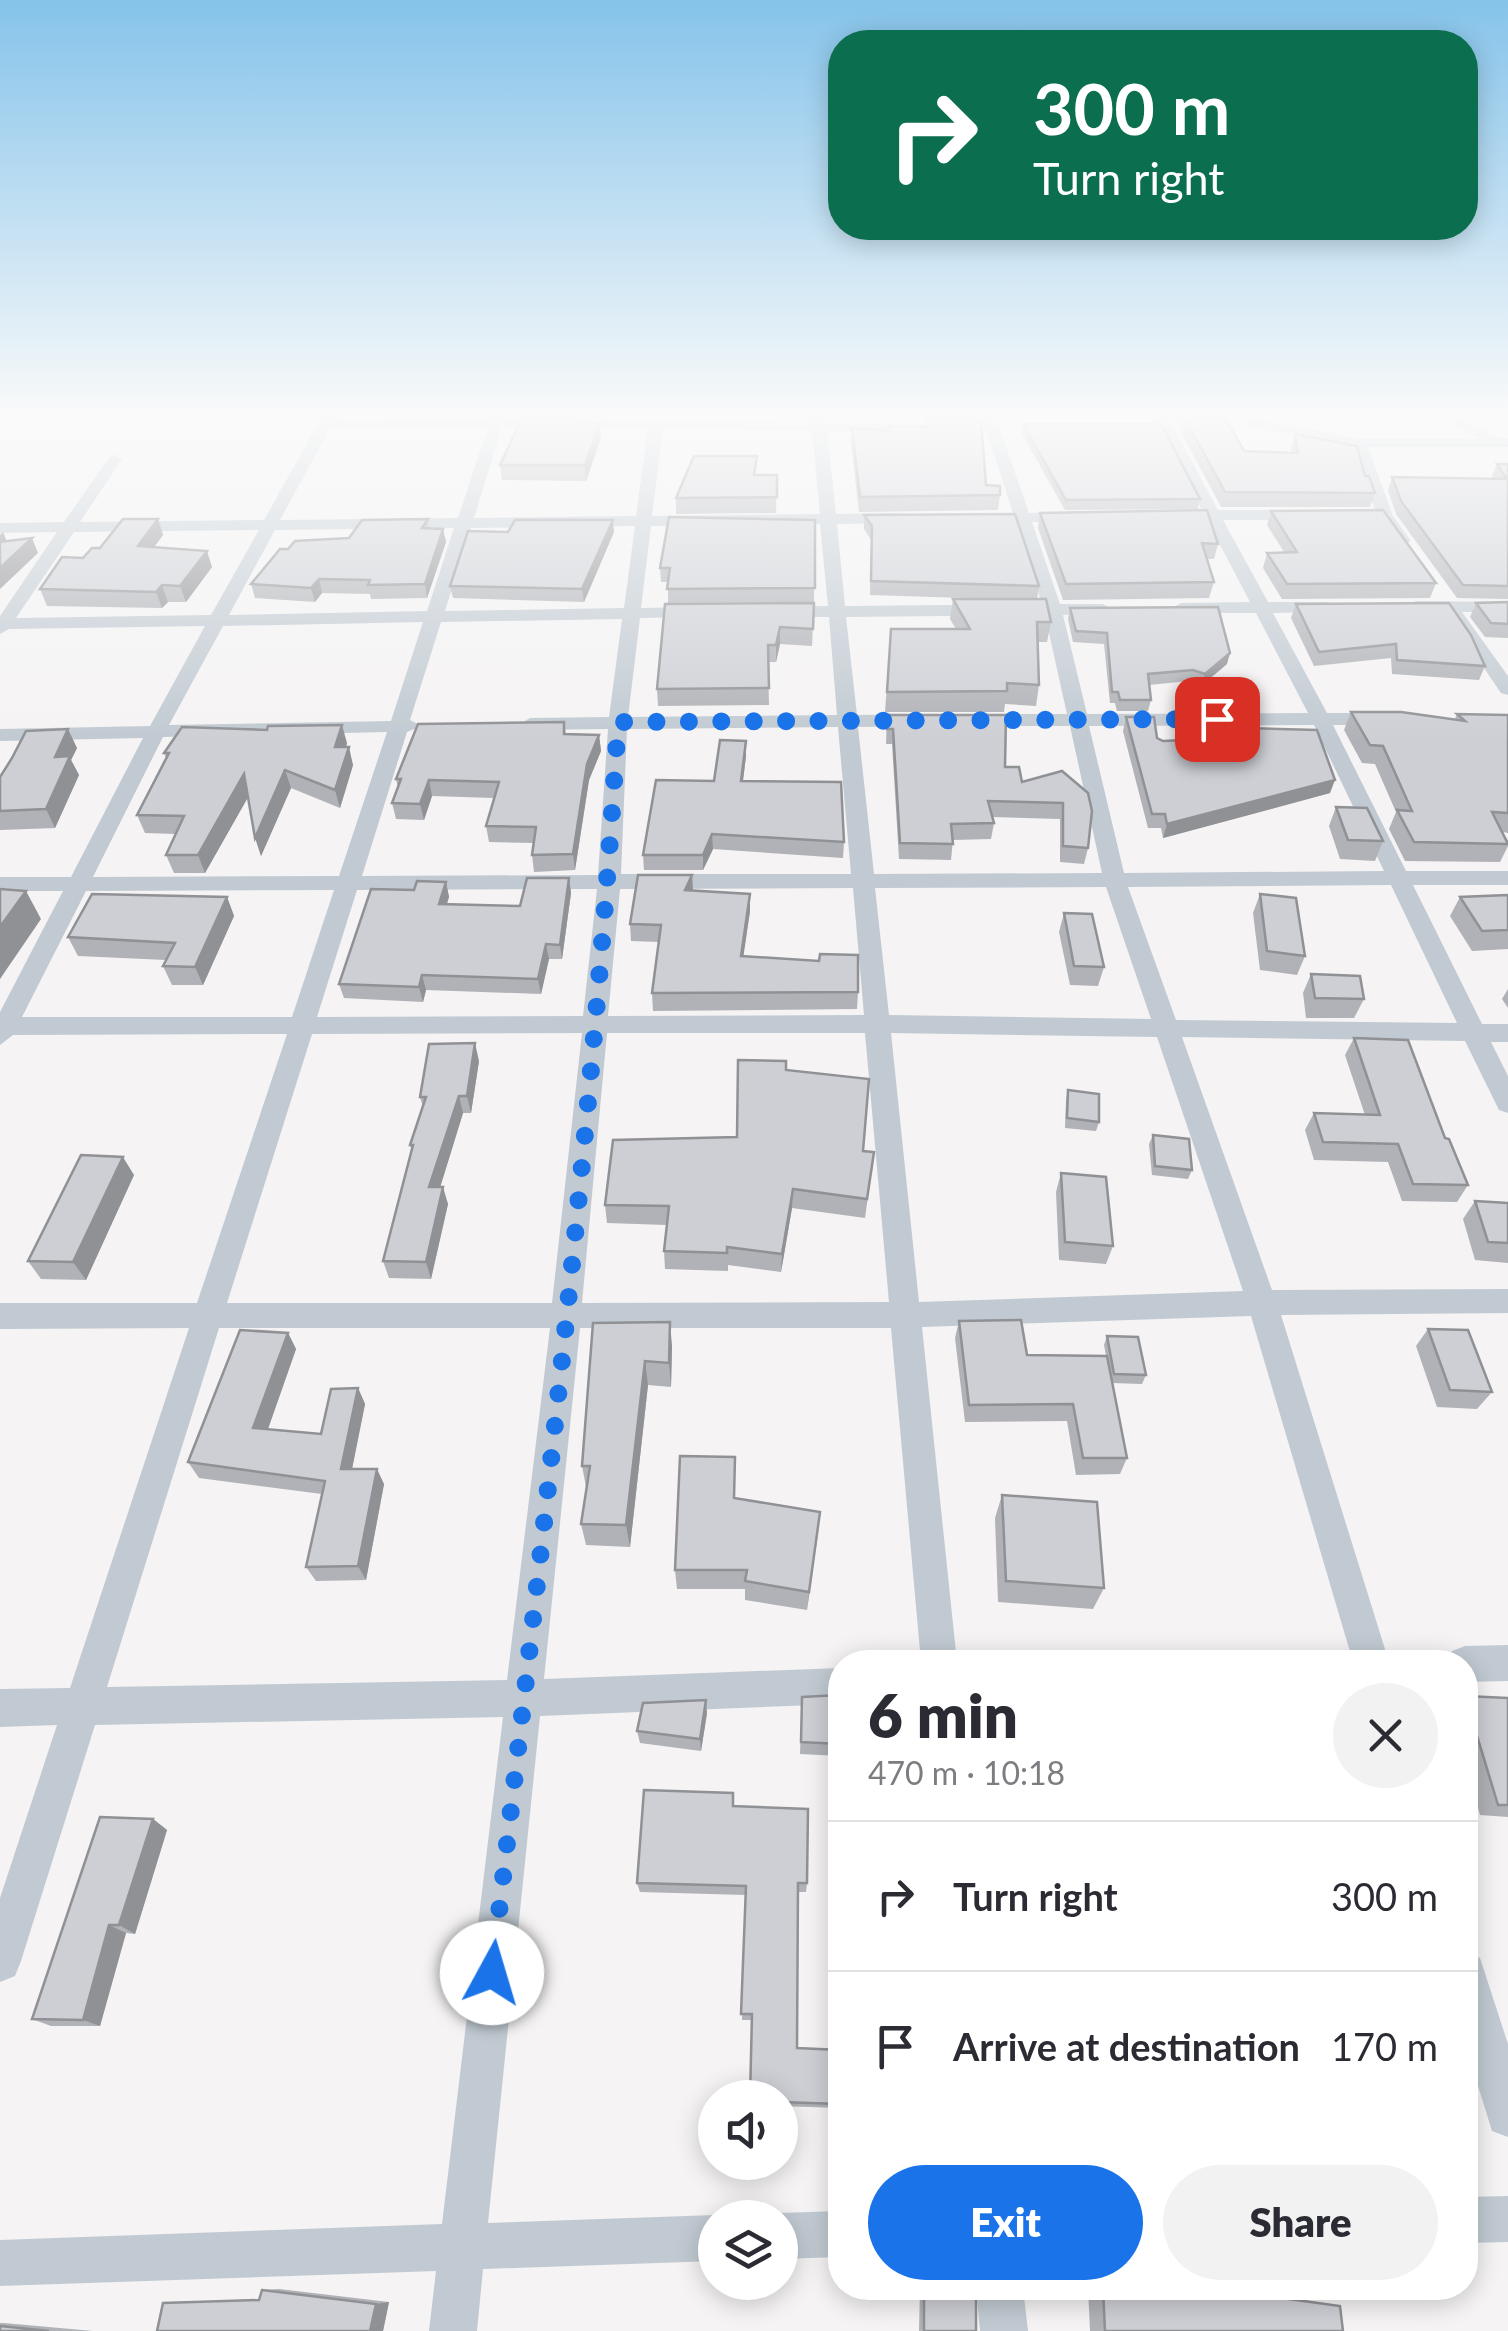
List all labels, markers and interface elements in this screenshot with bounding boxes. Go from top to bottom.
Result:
text: 300 m [1033,66,1230,150]
icon: right [868,70,998,200]
text: Turn right [1033,151,1224,205]
pin [1175,677,1260,762]
icon: arrive [1190,692,1245,747]
text: 6 min [868,1679,1018,1751]
button: close [1333,1683,1438,1788]
text: 470 m · 10:18 [868,1753,1065,1792]
icon: right [868,1869,923,1924]
text: Turn right [953,1873,1118,1919]
text: 300 m [1331,1873,1438,1919]
position arrow [440,1921,544,2025]
icon: arrive [868,2019,923,2074]
text: Arrive at destination [953,2023,1300,2069]
text: 170 m [1331,2023,1438,2069]
map controls [698,2080,798,2300]
button: sound [698,2080,798,2180]
button: Exit [868,2165,1143,2280]
button: Share [1163,2165,1438,2280]
button: layers [698,2200,798,2300]

